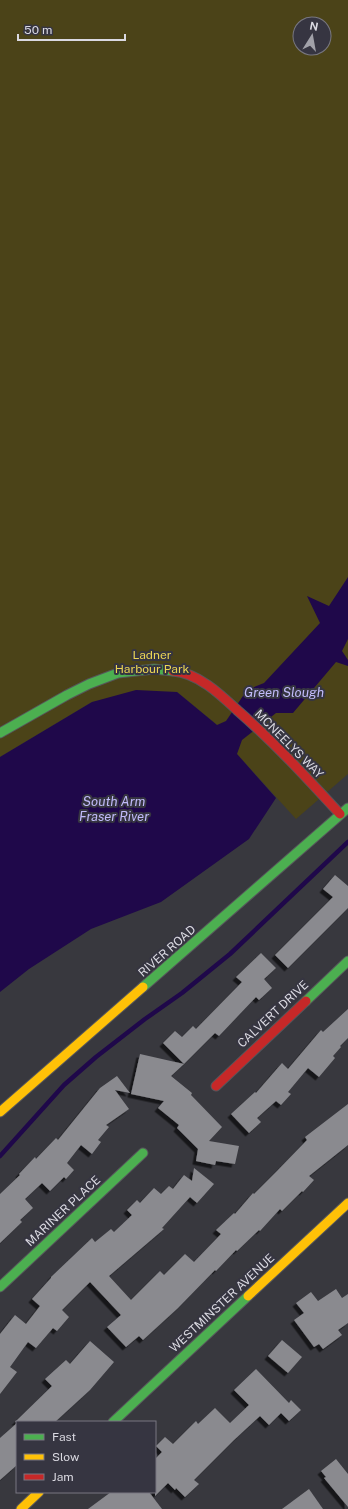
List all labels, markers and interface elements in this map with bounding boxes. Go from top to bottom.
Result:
scale bar [18,16,125,42]
north arrow [292,16,332,56]
text: N [309,19,319,33]
text: 50 m [24,23,52,37]
park label: Ladner Harbour Park [115,648,190,676]
water label: Green Slough [244,685,324,700]
street label: MCNEELYS WAY [252,707,327,782]
water label: South Arm Fraser River [79,794,149,824]
street label: RIVER ROAD [135,922,199,980]
street label: CALVERT DRIVE [235,978,311,1050]
street label: MARINER PLACE [23,1173,103,1249]
street label: WESTMINSTER AVENUE [167,1251,277,1355]
legend [16,1421,156,1493]
text: Fast [52,1430,77,1444]
text: Slow [52,1450,80,1464]
text: Jam [52,1470,74,1484]

